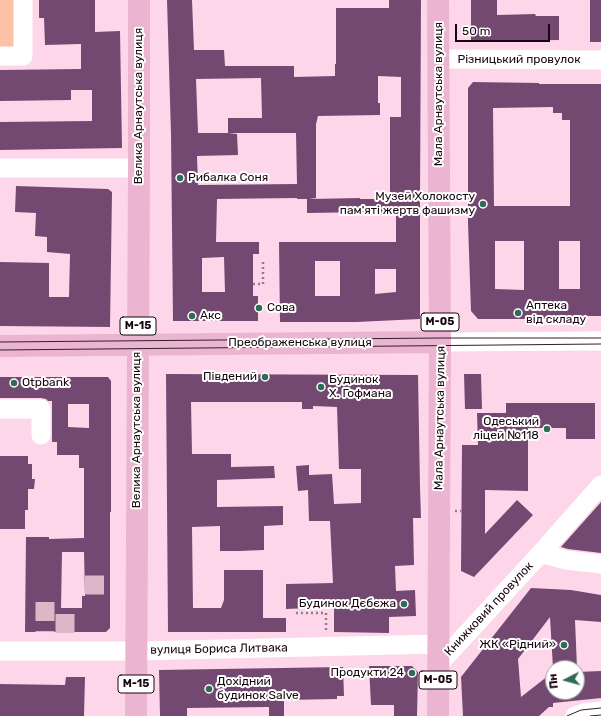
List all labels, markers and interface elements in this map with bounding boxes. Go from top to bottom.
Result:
scale bar [457,16,552,42]
street label: Мала Арнаутська вулиця [432,22,446,166]
text: 50 m [462,24,490,38]
street label: Велика Арнаутська вулиця [132,28,146,184]
street label: Різницький провулок [457,53,581,67]
place label: Рибалка Соня [188,171,268,185]
marker: Рибалка Соня [175,173,185,183]
place label: Музей Холокосту пам'яті жертв фашизму [340,190,475,218]
marker: Музей Холокосту пам'яті жертв фашизму [478,199,488,209]
place label: Аптека від складу [526,299,586,327]
place label: Сова [267,301,295,315]
marker: Сова [254,303,264,313]
marker: Аптека від складу [513,308,523,318]
place label: Акс [200,309,221,323]
marker: Акс [187,311,197,321]
road number: М-05 [421,313,459,331]
road number: М-15 [120,317,156,335]
street label: Преображенська вулиця [228,336,372,350]
street label: Мала Арнаутська вулиця [432,346,448,490]
street label: Велика Арнаутська вулиця [130,352,144,508]
place label: Південий [203,370,257,384]
marker: Південий [260,372,270,382]
place label: Будинок Х. Гофмана [329,373,392,401]
place label: Otpbank [22,376,69,390]
marker: Otpbank [9,378,19,388]
marker: Будинок Х. Гофмана [316,382,326,392]
place label: Одеський ліцей №118 [473,415,539,443]
marker: Одеський ліцей №118 [542,424,552,434]
street label: Книжковий провулок [442,559,536,659]
place label: Будинок Дєбєжа [299,597,396,611]
marker: Будинок Дєбєжа [399,599,409,609]
place label: ЖК «Рідний» [479,638,556,652]
marker: ЖК «Рідний» [559,640,569,650]
street label: вулиця Бориса Литвака [150,641,288,657]
north arrow [545,660,585,700]
place label: Продукти 24 [330,666,404,680]
marker: Продукти 24 [407,668,417,678]
road number: М-05 [419,671,457,689]
text: Пн [546,673,561,689]
road number: М-15 [118,675,154,693]
place label: Дохідний будинок Salve [217,675,299,703]
marker: Дохідний будинок Salve [204,684,214,694]

